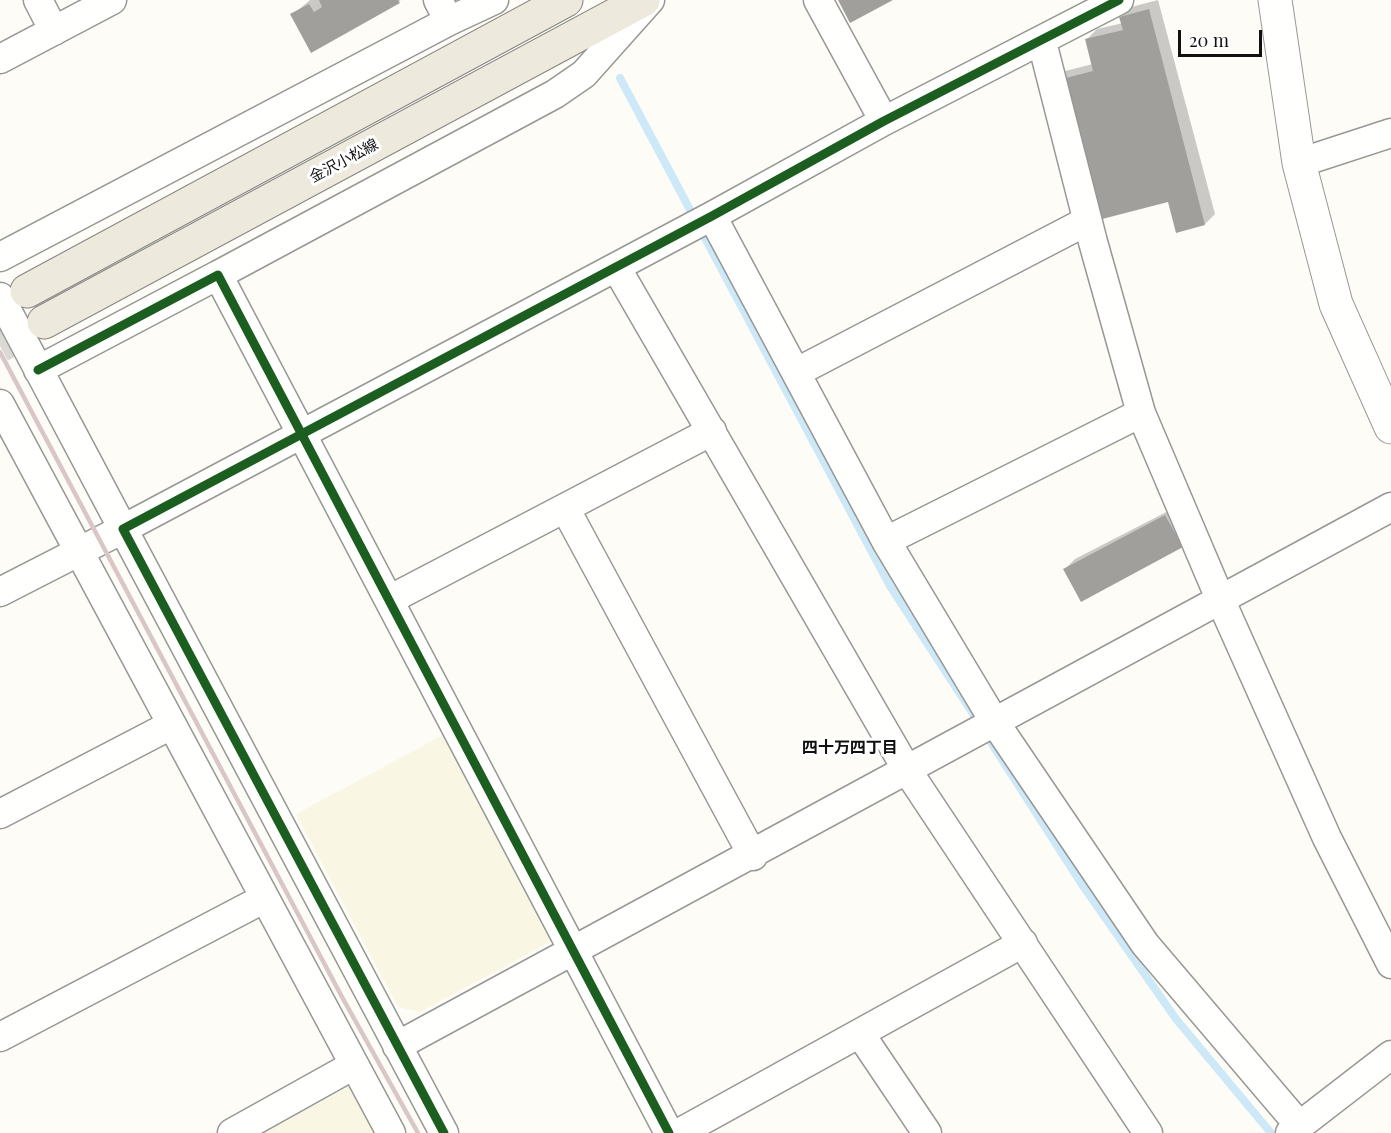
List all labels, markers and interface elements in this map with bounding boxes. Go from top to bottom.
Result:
scale bar [1181,18,1265,56]
text: 20 m [1189,28,1229,52]
street label: 金沢小松線 [307,135,381,187]
district label: 四十万四丁目 [802,738,898,758]

